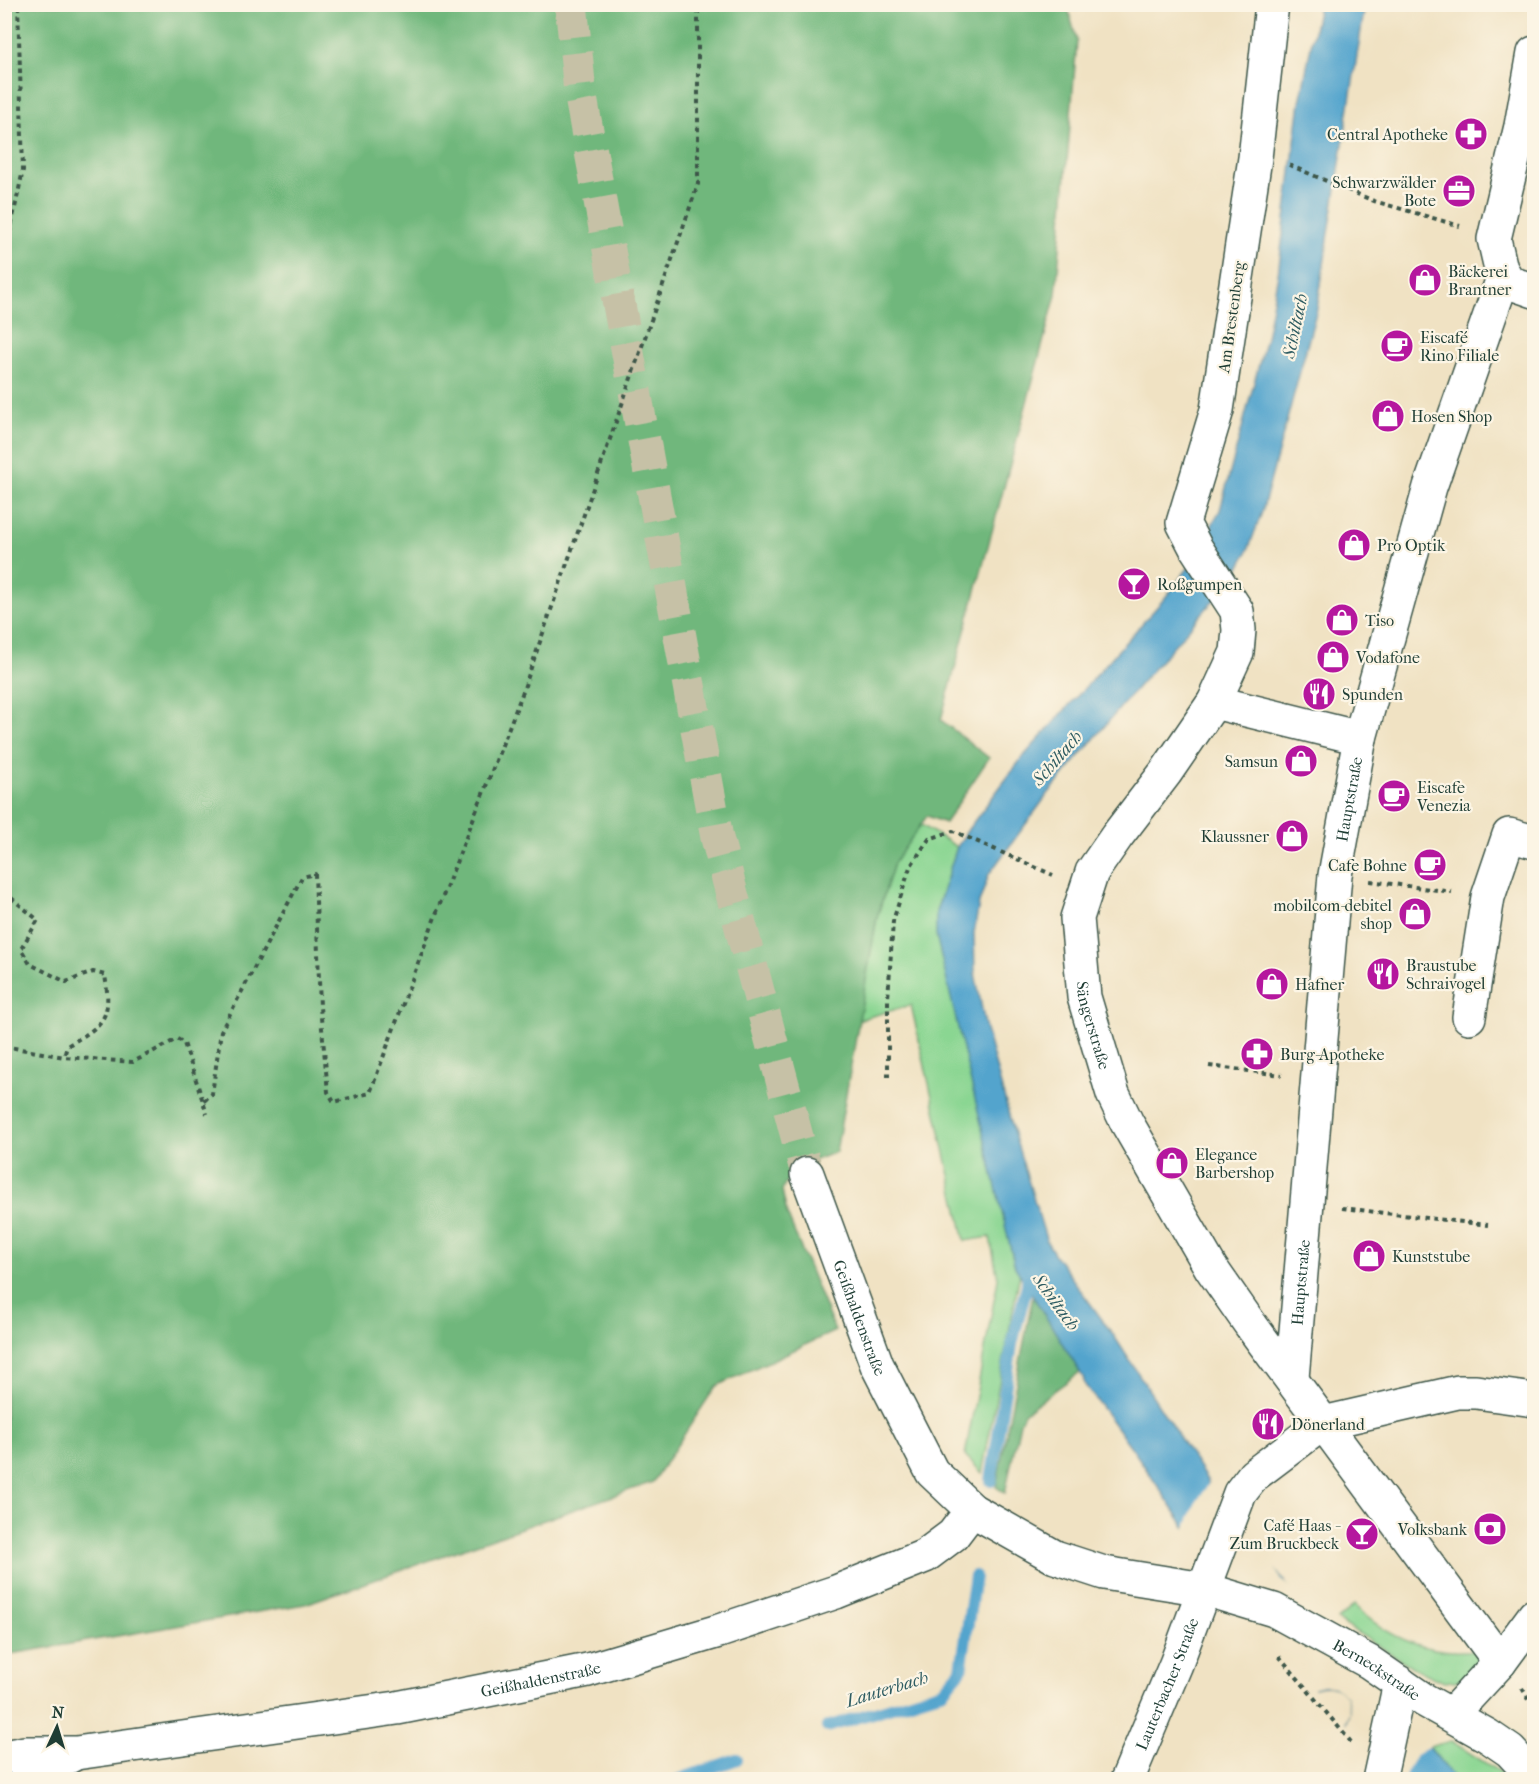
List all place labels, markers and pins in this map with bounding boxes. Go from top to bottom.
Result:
pharmacy icon: Central Apotheke [1453,116,1489,152]
place label: Central Apotheke [1327,125,1448,144]
place label: Schwarzwälder Bote [1332,173,1436,210]
office icon: Schwarzwälder Bote [1441,173,1477,209]
shop icon: Bäckerei Brantner [1407,262,1443,298]
place label: Bäckerei Brantner [1448,262,1512,299]
cafe icon: Eiscafé Rino Filiale [1379,328,1415,364]
place label: Eiscafé Rino Filiale [1420,328,1499,365]
shop icon: Hosen Shop [1370,398,1406,434]
place label: Hosen Shop [1411,407,1492,426]
shop icon: Pro Optik [1336,527,1372,563]
place label: Pro Optik [1377,536,1446,555]
bar icon: Roßgumpen [1116,566,1152,602]
place label: Roßgumpen [1157,575,1243,594]
shop icon: Tiso [1324,602,1360,638]
place label: Tiso [1365,611,1394,630]
shop icon: Vodafone [1315,639,1351,675]
place label: Vodafone [1355,648,1420,667]
restaurant icon: Spunden [1301,676,1337,712]
place label: Spunden [1342,685,1404,704]
shop icon: Samsun [1283,743,1319,779]
place label: Samsun [1225,752,1279,771]
cafe icon: Eiscafe Venezia [1376,778,1412,814]
place label: Eiscafe Venezia [1416,778,1471,815]
shop icon: Klaussner [1274,818,1310,854]
place label: Klaussner [1201,827,1269,846]
cafe icon: Cafe Bohne [1412,847,1448,883]
place label: Cafe Bohne [1328,856,1407,875]
place label: mobilcom-debitel shop [1273,896,1393,933]
shop icon: mobilcom-debitel shop [1397,896,1433,932]
restaurant icon: Braustube Schraivogel [1365,956,1401,992]
place label: Braustube Schraivogel [1406,956,1486,993]
shop icon: Hafner [1254,966,1290,1002]
place label: Hafner [1295,975,1344,994]
pharmacy icon: Burg-Apotheke [1239,1036,1275,1072]
place label: Burg-Apotheke [1280,1045,1384,1064]
shop icon: Elegance Barbershop [1154,1145,1190,1181]
place label: Elegance Barbershop [1195,1145,1275,1182]
shop icon: Kunststube [1351,1238,1387,1274]
place label: Kunststube [1392,1247,1470,1266]
restaurant icon: Dönerland [1250,1406,1286,1442]
place label: Dönerland [1291,1415,1365,1434]
bank icon: Volksbank [1472,1511,1508,1547]
place label: Café Haas - Zum Bruckbeck [1229,1516,1341,1553]
bar icon: Café Haas - Zum Bruckbeck [1344,1516,1380,1552]
place label: Volksbank [1397,1520,1468,1539]

